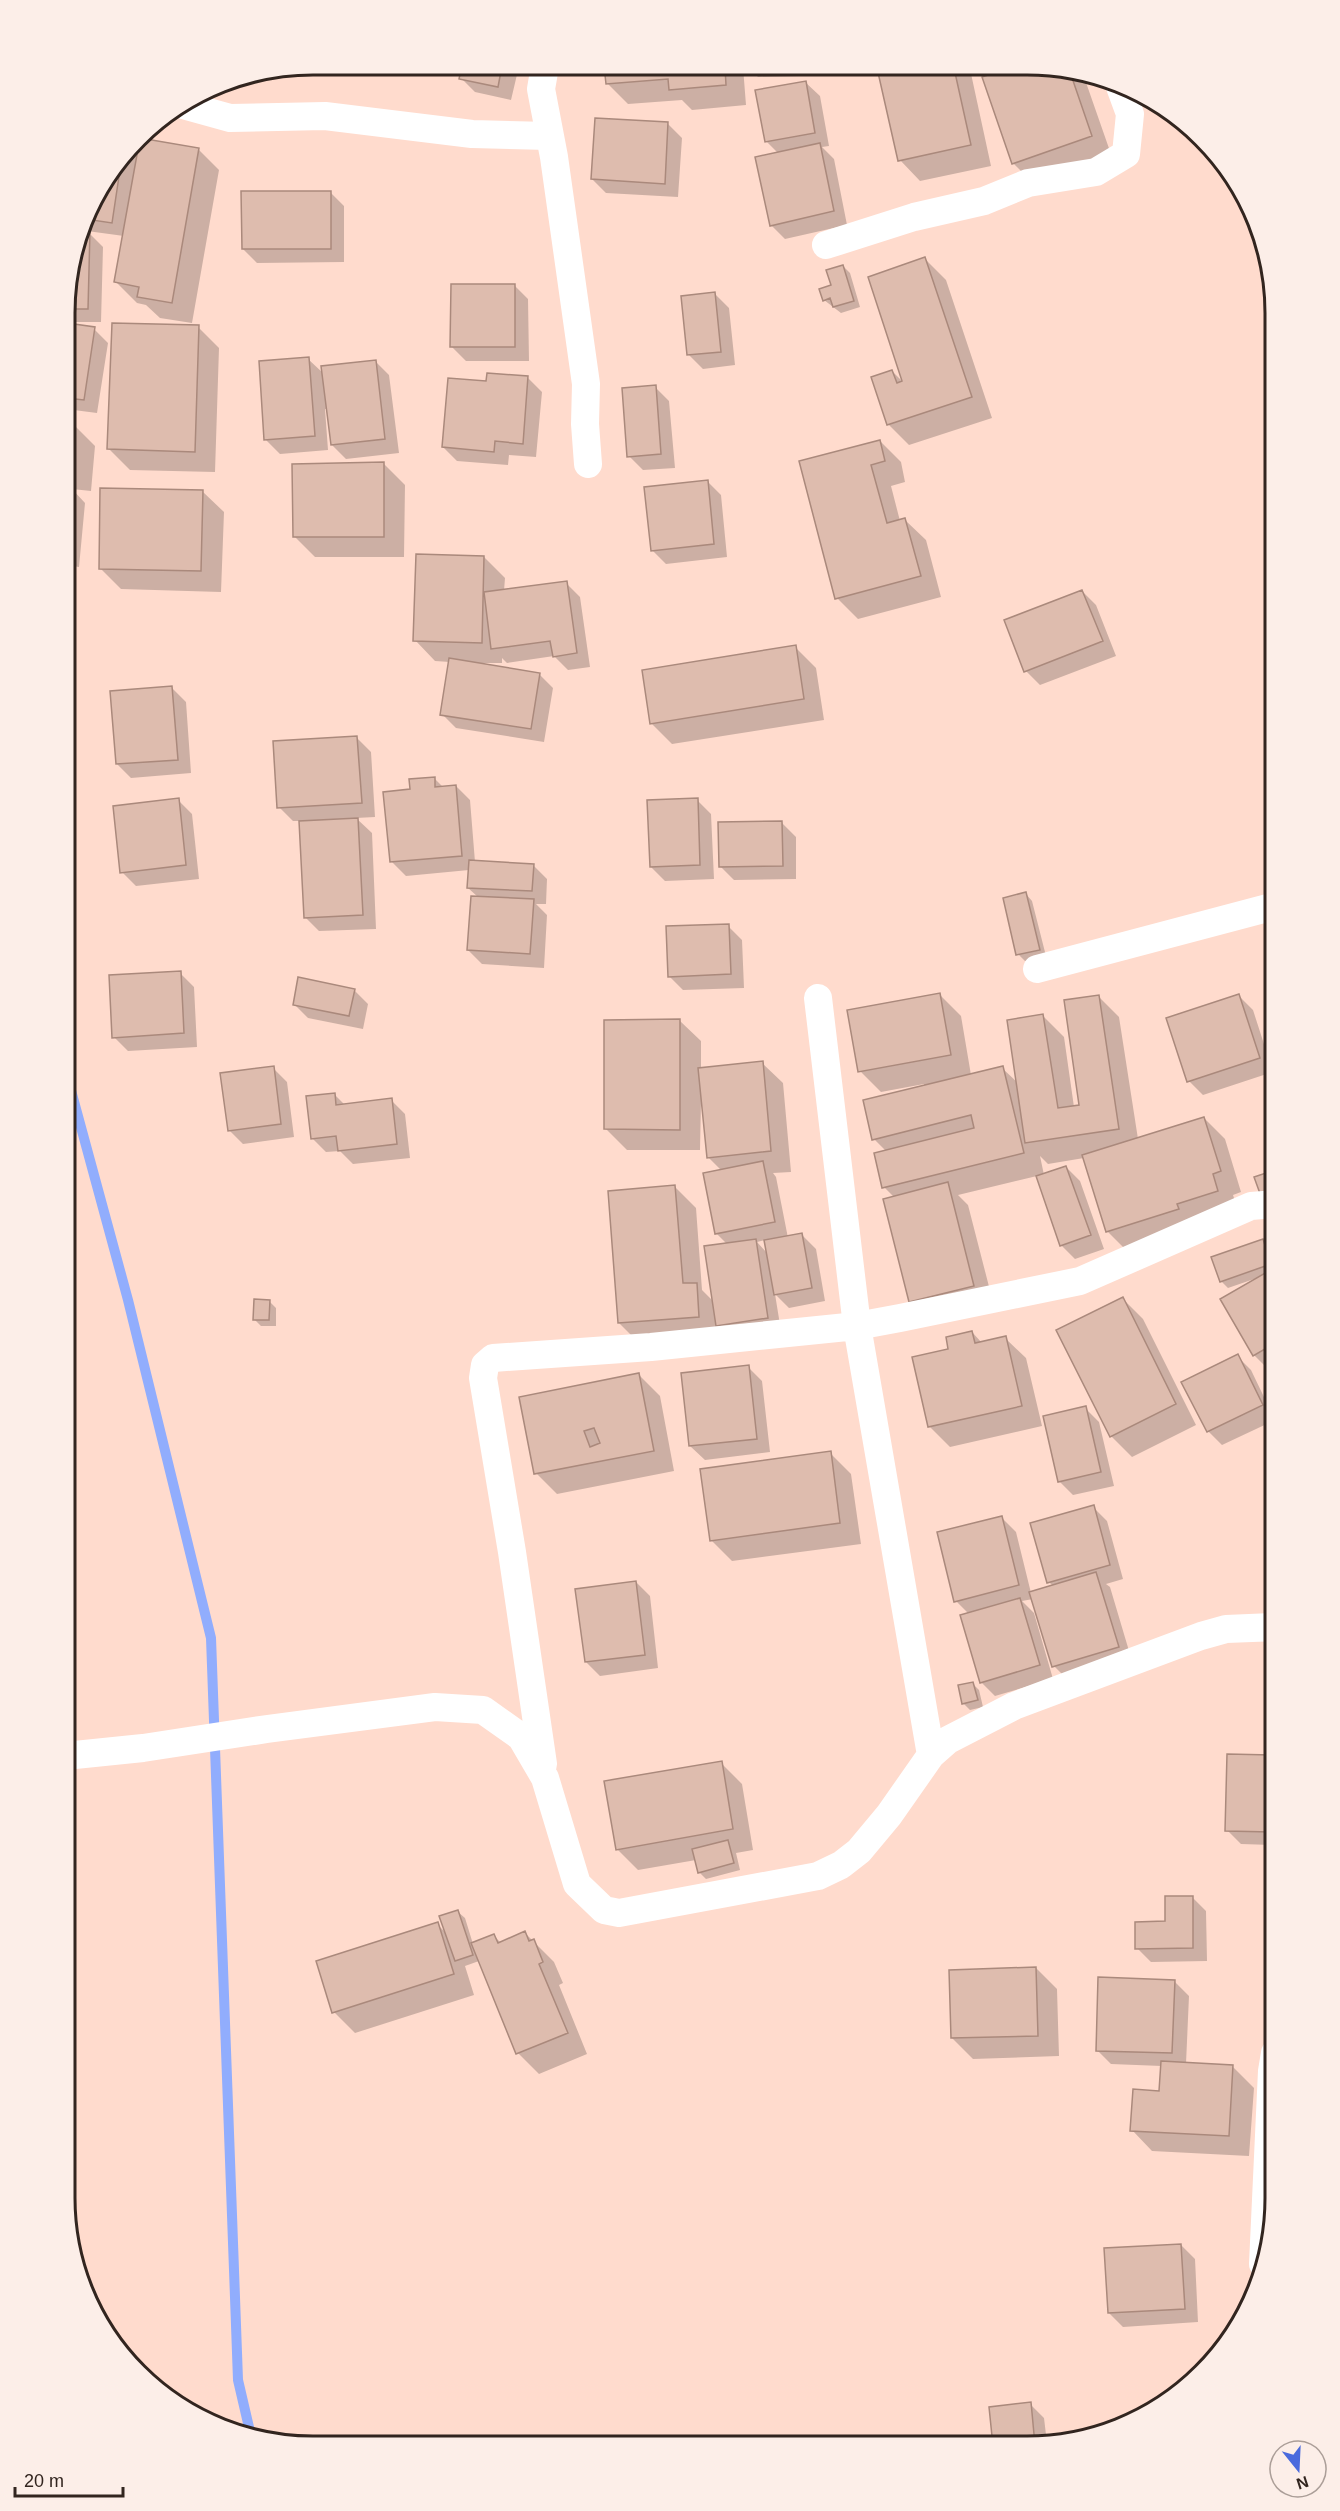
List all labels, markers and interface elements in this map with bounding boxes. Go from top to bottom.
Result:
north arrow [1268,2439,1328,2499]
scale bar [15,2460,123,2498]
text: 20 m [24,2471,64,2491]
text: N [1294,2473,1311,2493]

